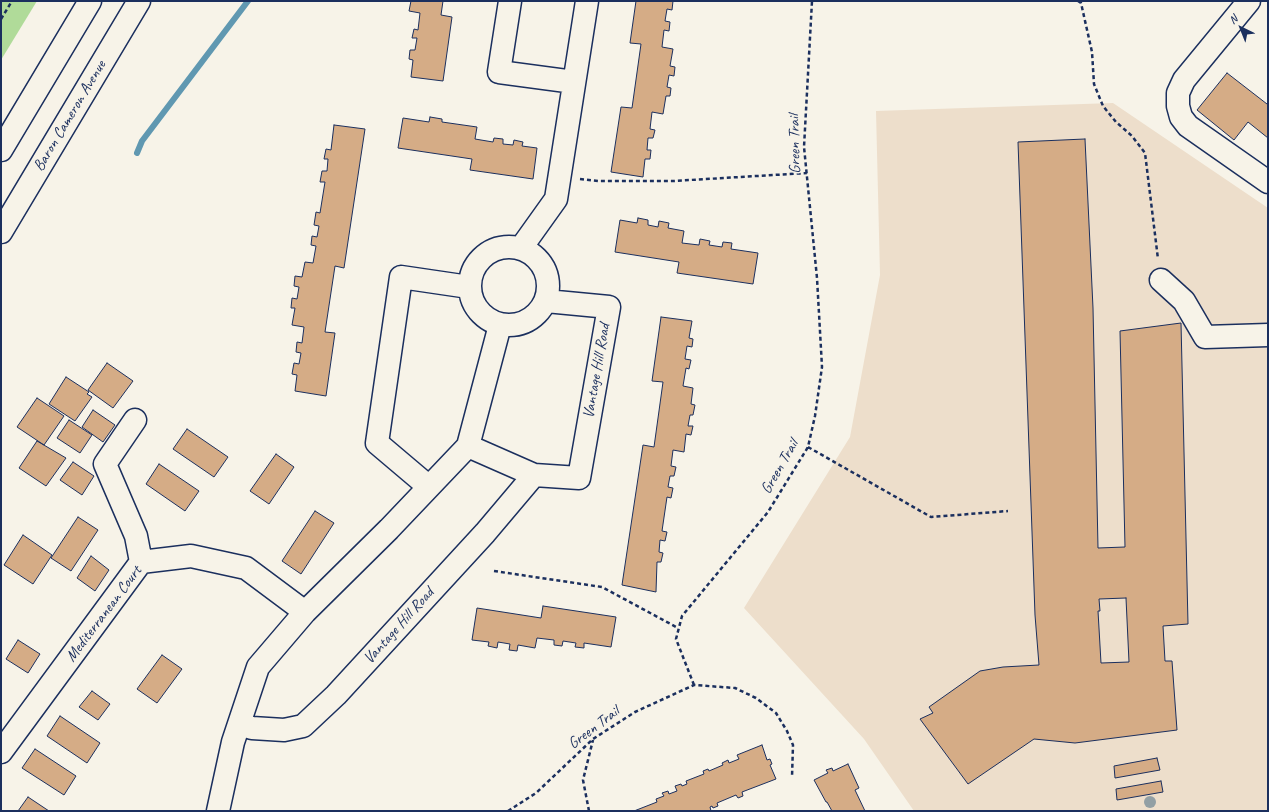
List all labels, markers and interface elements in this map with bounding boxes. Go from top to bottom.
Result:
north arrow [1221,8,1261,48]
text: N [1226,12,1240,27]
street label: Baron Cameron Avenue [29,57,111,175]
street label: Green Trail [785,114,805,174]
street label: Vantage Hill Road [579,322,615,420]
street label: Green Trail [757,436,803,498]
street label: Mediterranean Court [62,562,146,666]
street label: Vantage Hill Road [360,584,438,668]
street label: Green Trail [564,702,624,754]

